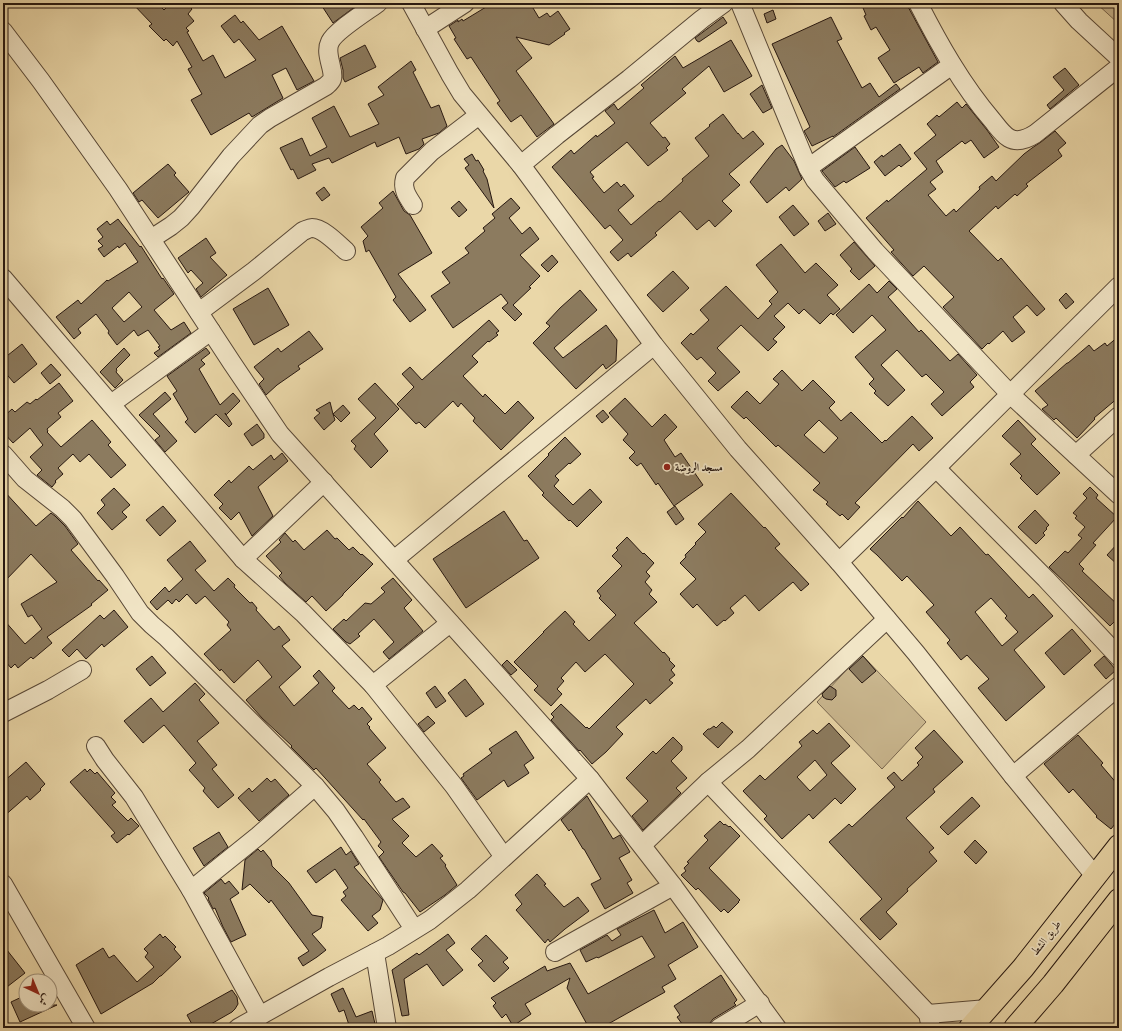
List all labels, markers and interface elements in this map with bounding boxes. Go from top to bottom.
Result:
place label: مسجد الروضة [675,460,723,475]
marker: مسجد الروضة [662,462,672,472]
street label: طريق الشط [1027,917,1065,959]
north arrow [18,973,58,1013]
text: ش [35,991,54,1009]

